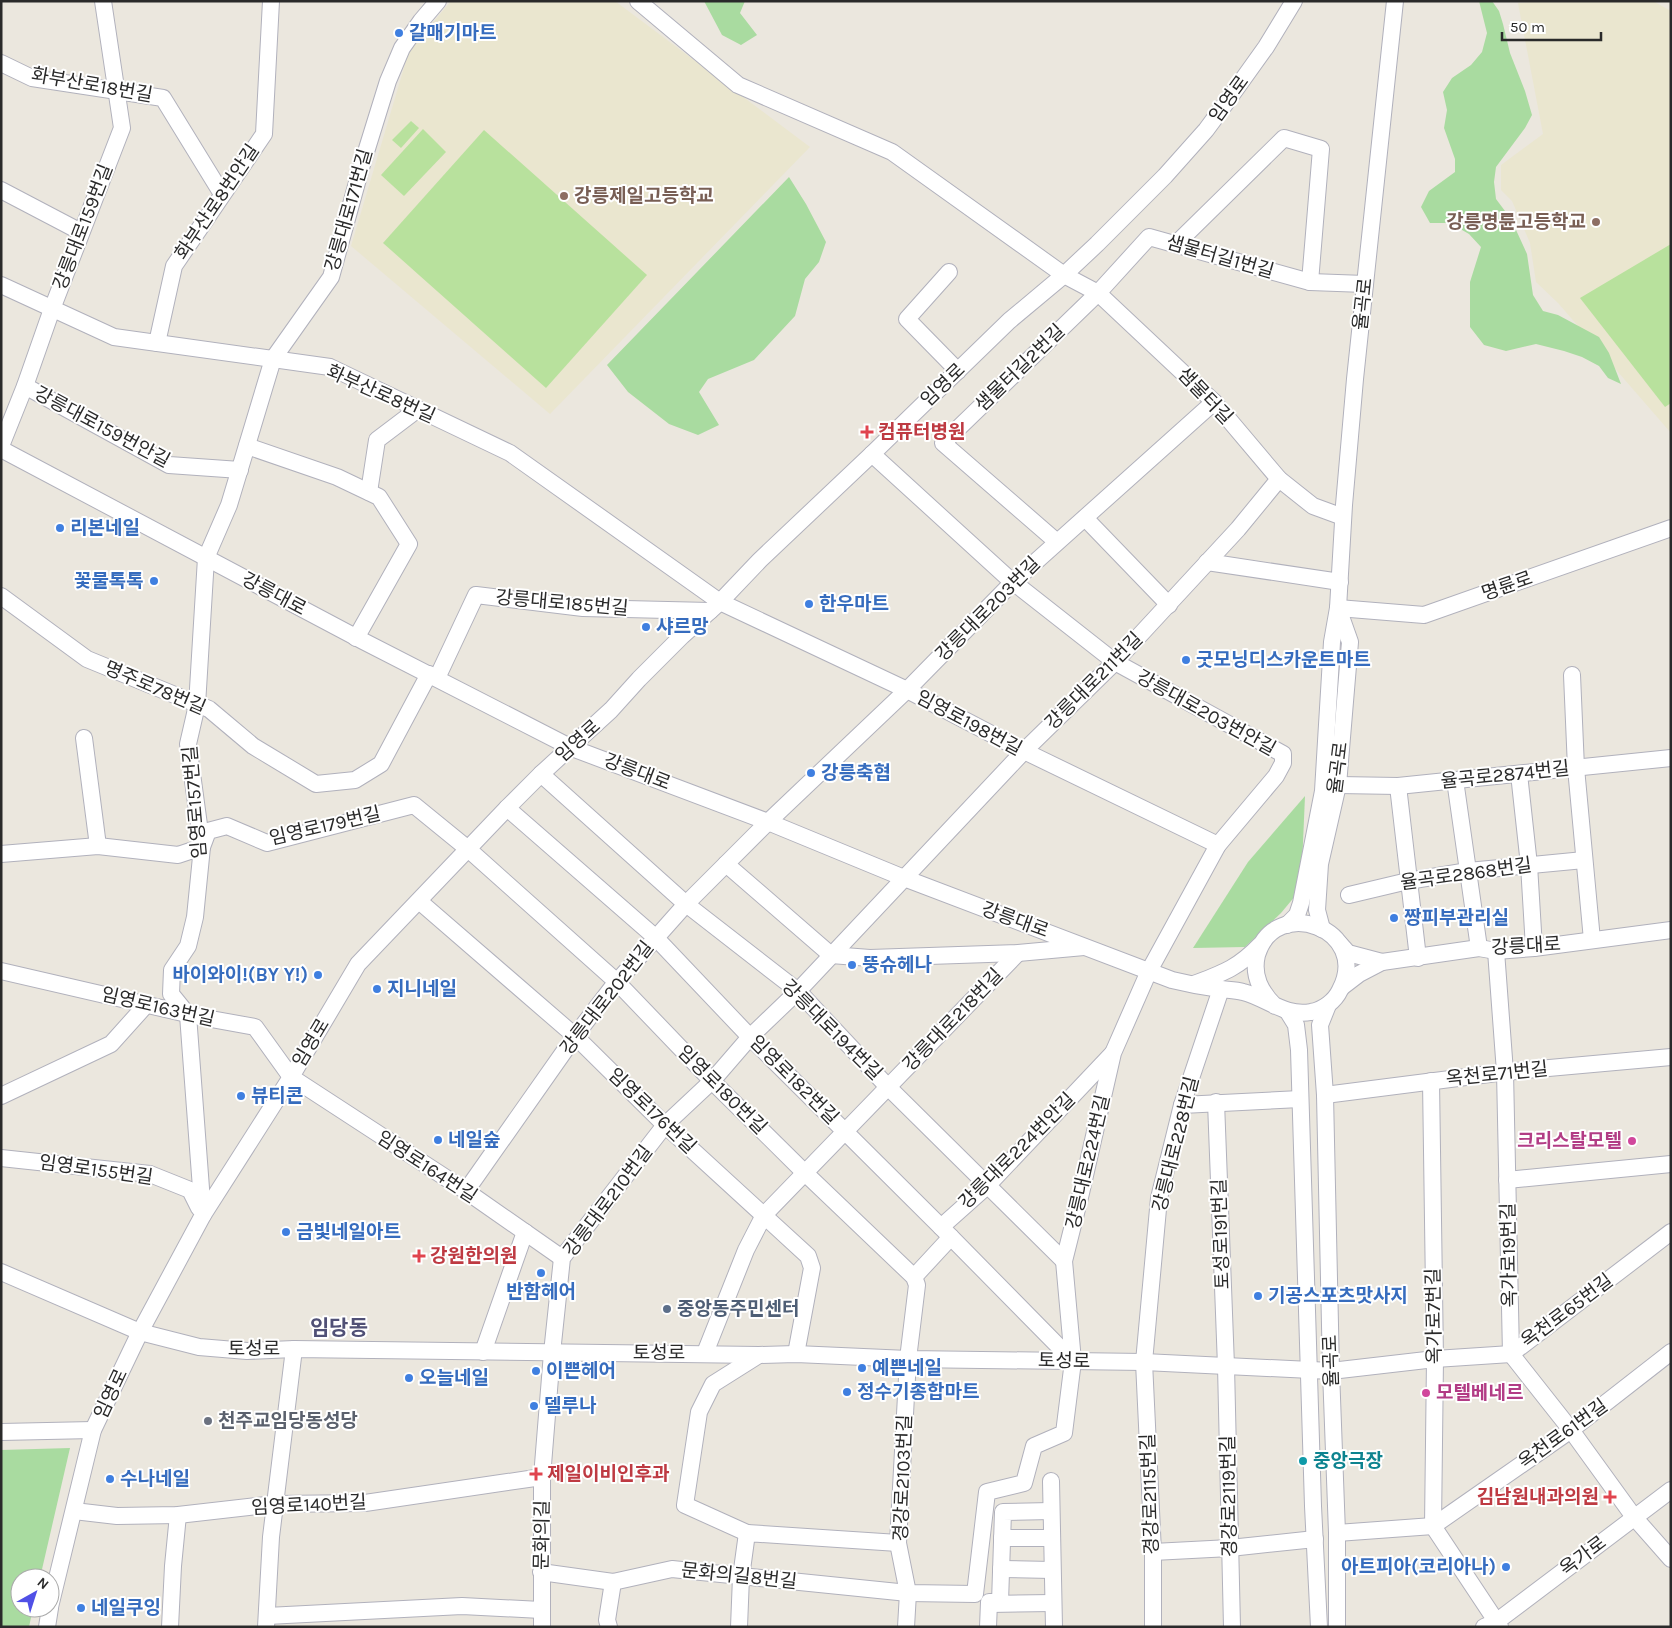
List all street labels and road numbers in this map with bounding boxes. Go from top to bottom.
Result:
street label: 화부산로18번길 [30,64,154,106]
street label: 임영로 [1205,71,1253,127]
street label: 화부산로8번안길 [170,140,264,264]
street label: 강릉대로171번길 [321,146,377,274]
street label: 강릉대로159번길 [49,161,117,293]
street label: 샘물터길1번길 [1164,231,1276,283]
street label: 율곡로 [1349,277,1377,331]
street label: 샘물터길2번길 [971,320,1069,416]
street label: 임영로 [916,359,970,411]
street label: 화부산로8번길 [323,360,439,428]
street label: 샘물터길 [1173,363,1237,429]
street label: 강릉대로159번안길 [30,382,174,472]
street label: 강릉대로203번길 [931,552,1045,666]
street label: 명륜로 [1479,567,1535,605]
street label: 강릉대로 [238,568,310,620]
street label: 강릉대로185번길 [495,586,629,620]
street label: 강릉대로211번길 [1041,628,1147,734]
street label: 명주로78번길 [101,657,209,719]
street label: 강릉대로203번안길 [1133,666,1279,760]
street label: 임영로198번길 [912,686,1026,760]
street label: 임영로 [551,715,605,767]
street label: 율곡로 [1324,741,1352,795]
street label: 임영로157번길 [179,745,211,859]
street label: 강릉대로 [600,749,674,795]
street label: 율곡로2874번길 [1439,757,1571,793]
street label: 임영로179번길 [267,803,383,849]
street label: 율곡로2868번길 [1399,854,1533,894]
street label: 강릉대로 [978,898,1052,942]
street label: 강릉대로 [1491,933,1561,959]
street label: 강릉대로202번길 [556,937,658,1059]
street label: 강릉대로218번길 [899,964,1007,1076]
street label: 강릉대로194번길 [777,975,887,1085]
street label: 임영로163번길 [99,983,217,1031]
street label: 임영로 [288,1015,334,1071]
street label: 임영로182번길 [745,1031,843,1129]
street label: 임영로180번길 [673,1041,771,1139]
street label: 옥천로71번길 [1445,1058,1549,1090]
street label: 임영로176번길 [604,1064,700,1158]
street label: 강릉대로228번길 [1149,1074,1203,1214]
street label: 강릉대로224번안길 [954,1088,1080,1214]
street label: 강릉대로224번길 [1062,1093,1114,1231]
street label: 임영로164번길 [373,1126,481,1208]
street label: 강릉대로210번길 [559,1141,657,1261]
street label: 임영로155번길 [37,1151,155,1189]
street label: 토성로191번길 [1208,1178,1234,1290]
street label: 옥가로19번길 [1497,1202,1521,1308]
street label: 옥가로7번길 [1422,1268,1446,1364]
street label: 옥천로65번길 [1517,1269,1617,1353]
street label: 율곡로 [1319,1334,1343,1388]
street label: 토성로 [228,1338,280,1360]
street label: 토성로 [633,1342,685,1364]
street label: 토성로 [1038,1350,1090,1372]
street label: 임영로 [90,1366,132,1422]
street label: 옥천로61번길 [1514,1394,1612,1474]
street label: 경강로2103번길 [890,1414,916,1542]
street label: 경강로2115번길 [1137,1433,1163,1555]
street label: 경강로2119번길 [1217,1435,1241,1557]
street label: 임영로140번길 [251,1491,367,1519]
street label: 문화의길 [530,1500,554,1570]
street label: 옥가로 [1555,1531,1611,1581]
street label: 문화의길8번길 [680,1559,798,1593]

